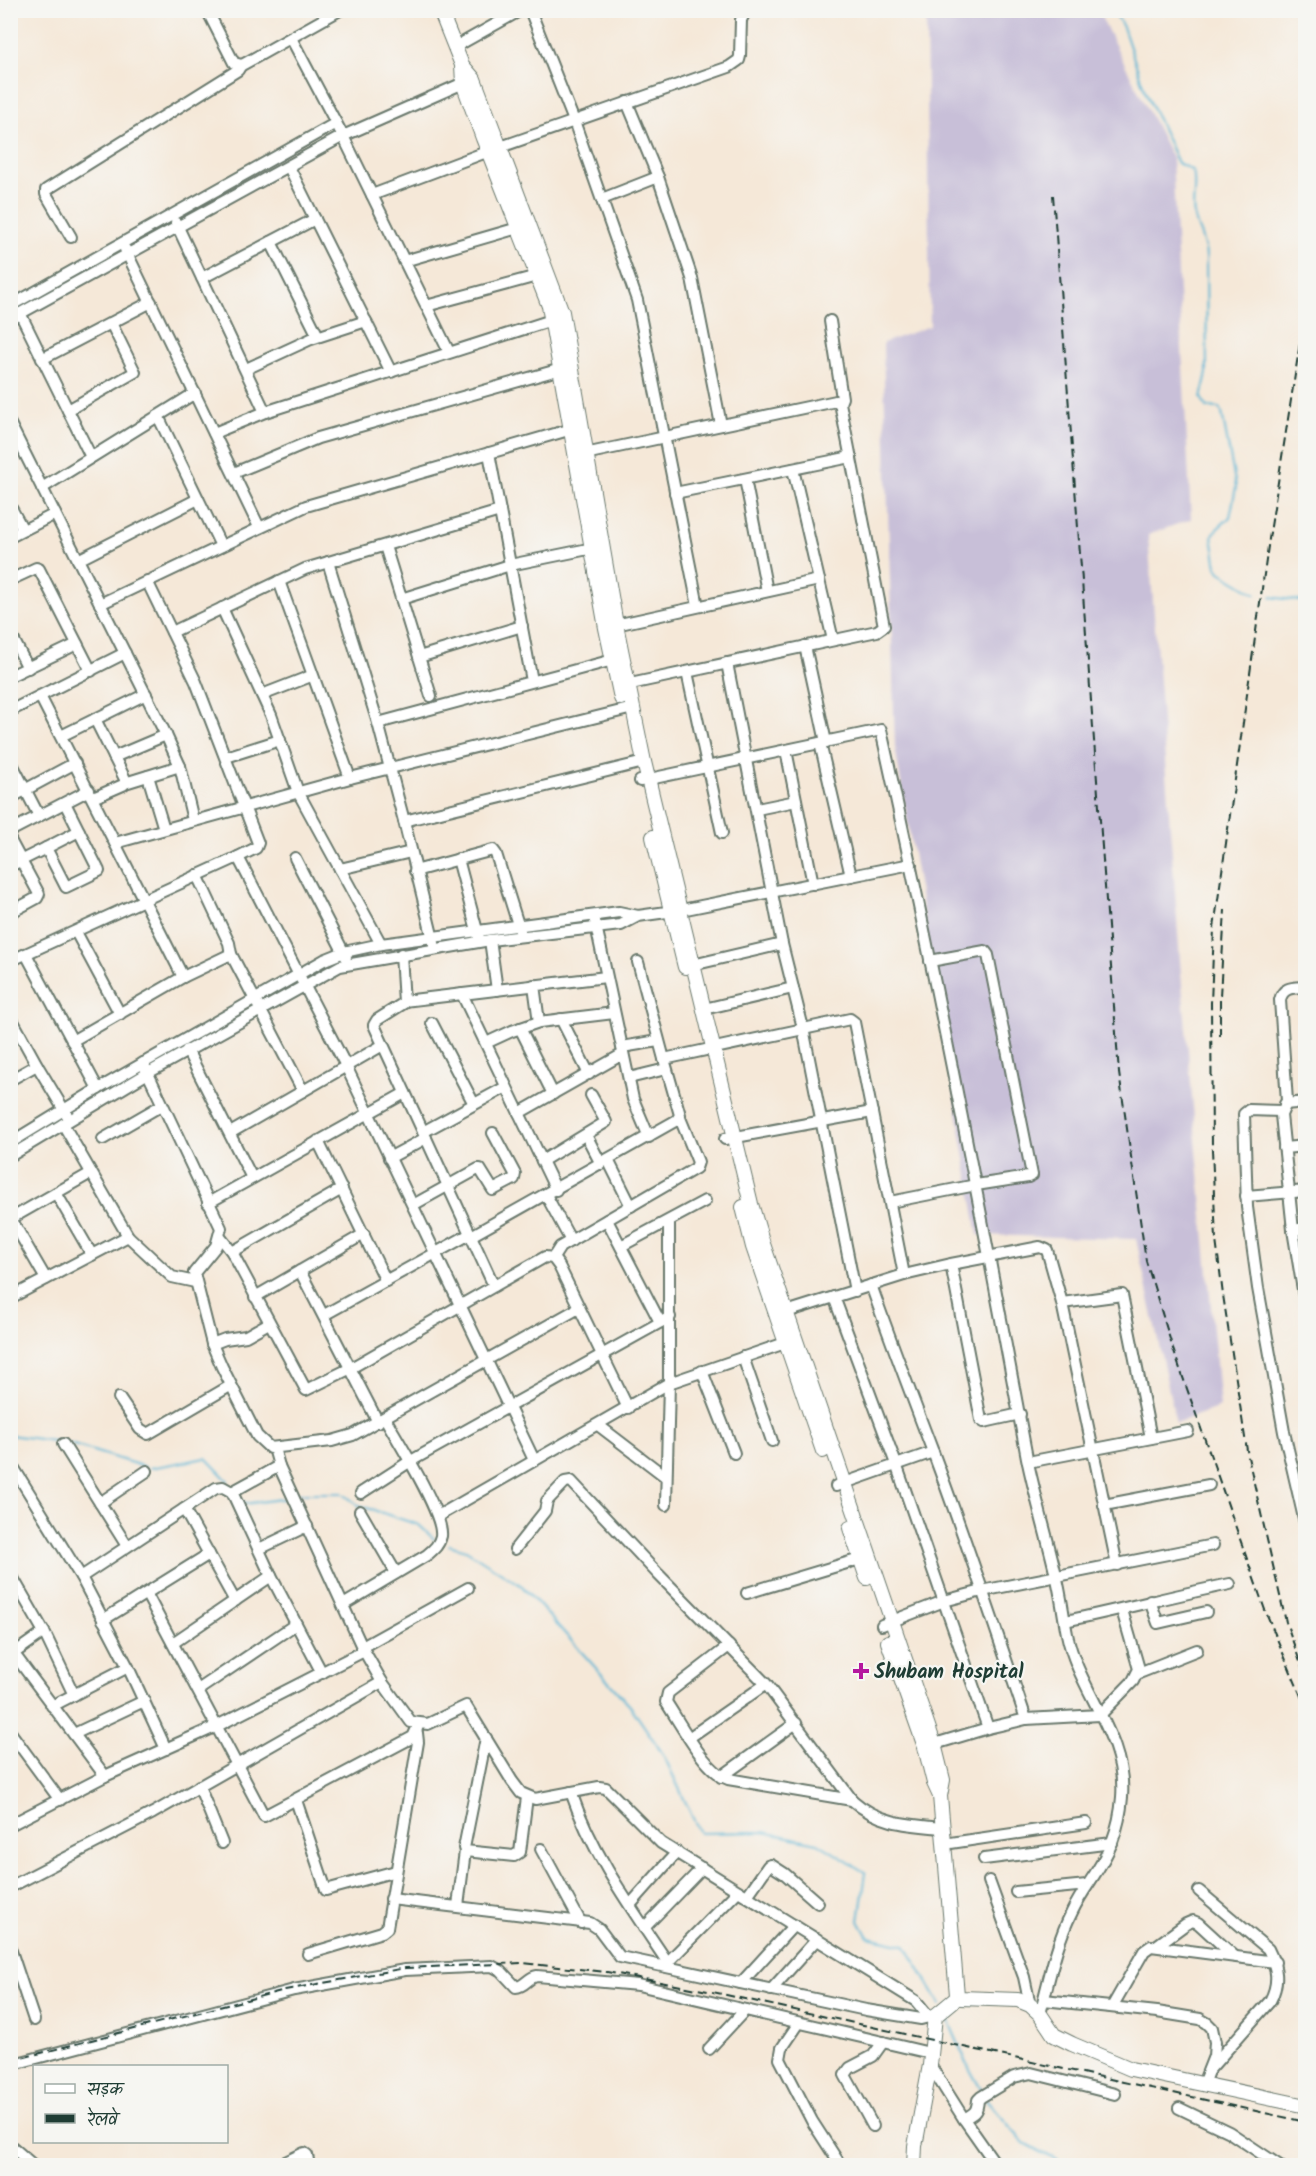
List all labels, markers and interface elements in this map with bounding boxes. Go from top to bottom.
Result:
place label: Shubam Hospital [874,1657,1024,1689]
marker: Shubam Hospital [852,1662,870,1680]
legend [33,2065,228,2143]
text: सड़क [87,2076,125,2105]
text: रेलवे [87,2106,121,2135]

